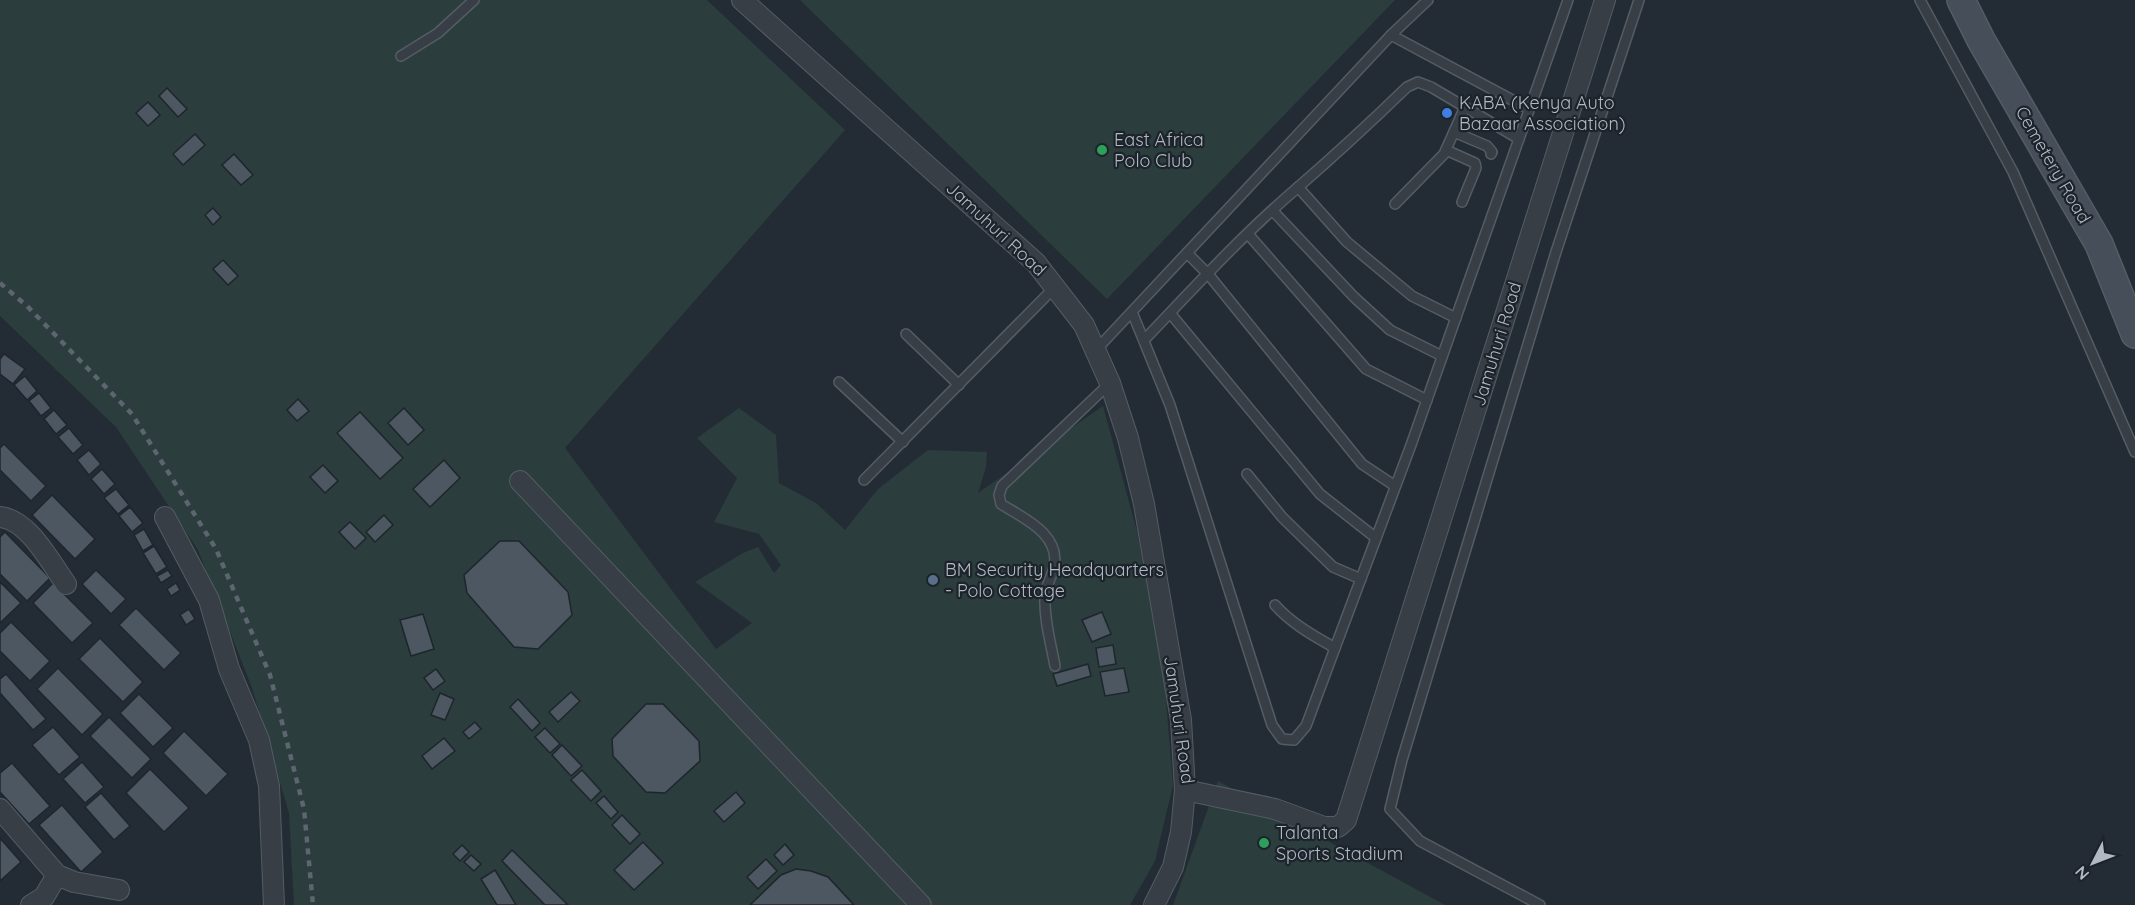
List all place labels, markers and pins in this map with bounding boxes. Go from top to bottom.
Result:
place label: KABA (Kenya Auto Bazaar Association) [1459,91,1626,135]
marker: KABA (Kenya Auto Bazaar Association) [1440,106,1454,120]
place label: East Africa Polo Club [1114,128,1204,172]
marker: East Africa Polo Club [1095,143,1109,157]
place label: BM Security Headquarters - Polo Cottage [945,558,1164,602]
marker: BM Security Headquarters - Polo Cottage [926,573,940,587]
place label: Talanta Sports Stadium [1276,821,1403,865]
marker: Talanta Sports Stadium [1257,836,1271,850]

